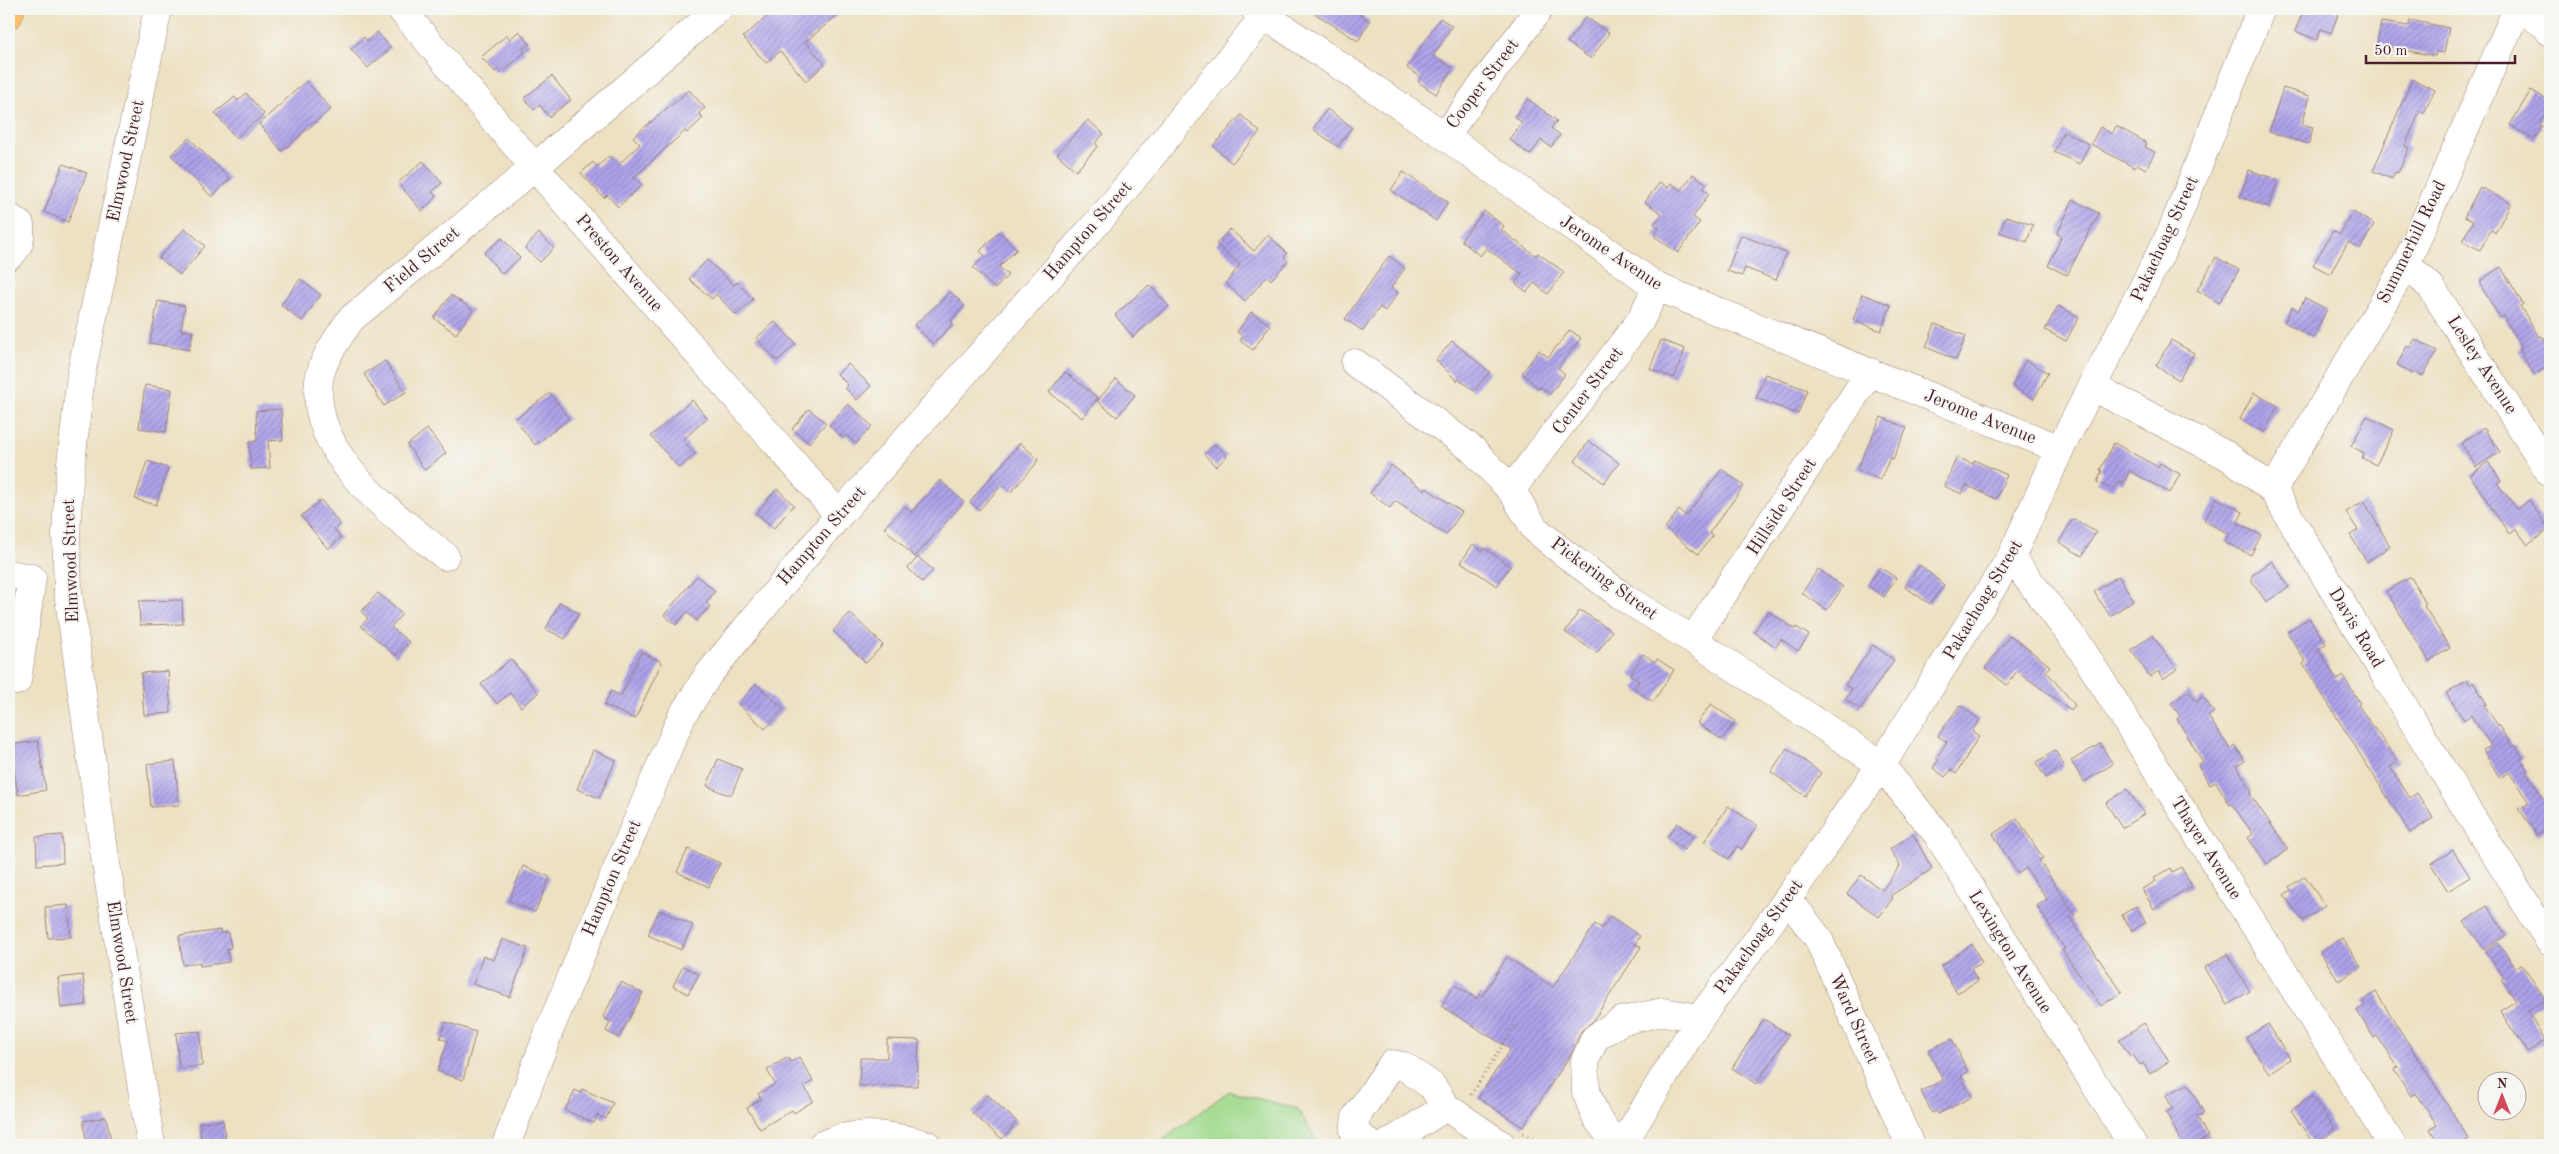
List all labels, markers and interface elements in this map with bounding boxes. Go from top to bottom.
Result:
scale bar [2366,32,2515,64]
street label: Cooper Street [1443,36,1523,132]
text: 50 m [2374,44,2408,59]
street label: Elmwood Street [104,98,148,224]
street label: Pakachoag Street [2128,173,2202,305]
street label: Hampton Street [1040,178,1136,284]
street label: Summerhill Road [2374,178,2450,306]
street label: Preston Avenue [572,211,666,315]
street label: Jerome Avenue [1557,212,1665,294]
street label: Field Street [381,223,463,297]
street label: Lesley Avenue [2444,313,2520,417]
street label: Center Street [1549,344,1627,438]
street label: Jerome Avenue [1921,386,2039,448]
street label: Hillside Street [1744,455,1820,559]
street label: Hampton Street [774,483,870,589]
street label: Elmwood Street [60,498,82,624]
street label: Pickering Street [1547,534,1661,624]
street label: Pakachoag Street [1940,537,2026,663]
street label: Davis Road [2325,585,2387,671]
street label: Thayer Avenue [2167,793,2245,903]
street label: Hampton Street [579,817,645,939]
street label: Pakachoag Street [1712,876,1806,998]
street label: Lexington Avenue [1965,887,2055,1017]
street label: Elmwood Street [103,899,141,1025]
street label: Ward Street [1826,971,1882,1067]
north arrow [2476,1072,2526,1122]
text: N [2497,1077,2508,1091]

